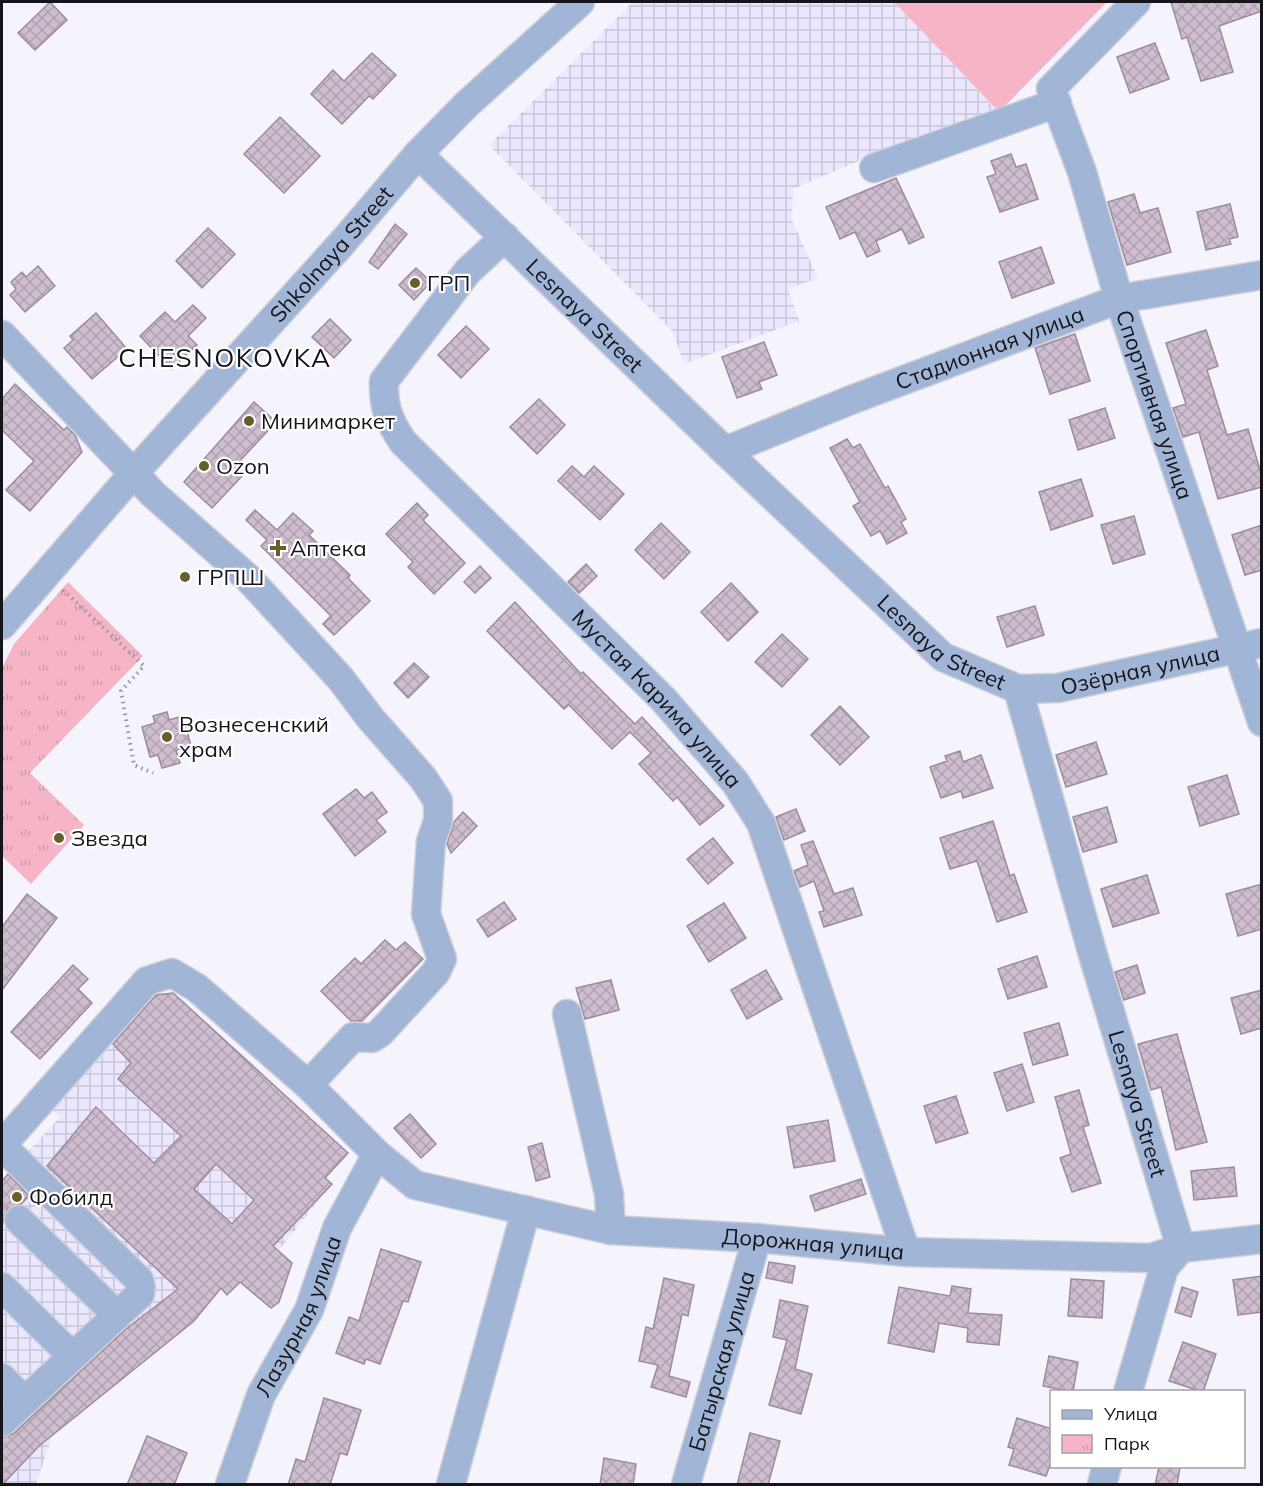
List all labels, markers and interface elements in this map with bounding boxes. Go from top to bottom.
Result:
street label: Shkolnaya Street [263,180,399,328]
street label: Lesnaya Street [520,252,649,378]
place label: ГРП [427,269,470,297]
marker: ГРП [408,276,422,290]
street label: Стадионная улица [891,300,1088,396]
street label: Спортивная улица [1110,306,1200,503]
district label: CHESNOKOVKA [118,341,332,374]
place label: Минимаркет [261,407,395,435]
marker: Минимаркет [242,414,256,428]
place label: Ozon [216,452,270,480]
marker: Ozon [197,459,211,473]
place label: Аптека [290,534,367,562]
marker: Аптека [271,541,285,555]
place label: ГРПШ [197,563,264,591]
marker: ГРПШ [178,570,192,584]
street label: Lesnaya Street [872,588,1010,696]
street label: Мустая Карима улица [566,603,748,794]
street label: Озёрная улица [1058,639,1222,701]
place label: Вознесенский храм [179,710,329,763]
marker: Вознесенский храм [160,730,174,744]
place label: Звезда [71,824,148,852]
marker: Звезда [52,831,66,845]
street label: Lesnaya Street [1102,1027,1173,1181]
place label: Фобилд [29,1183,113,1211]
marker: Фобилд [10,1190,24,1204]
street label: Дорожная улица [721,1222,905,1266]
street label: Лазурная улица [249,1232,347,1402]
street label: Батырская улица [682,1268,761,1454]
legend [1050,1390,1245,1468]
text: Улица [1103,1402,1158,1425]
text: Парк [1104,1432,1150,1455]

